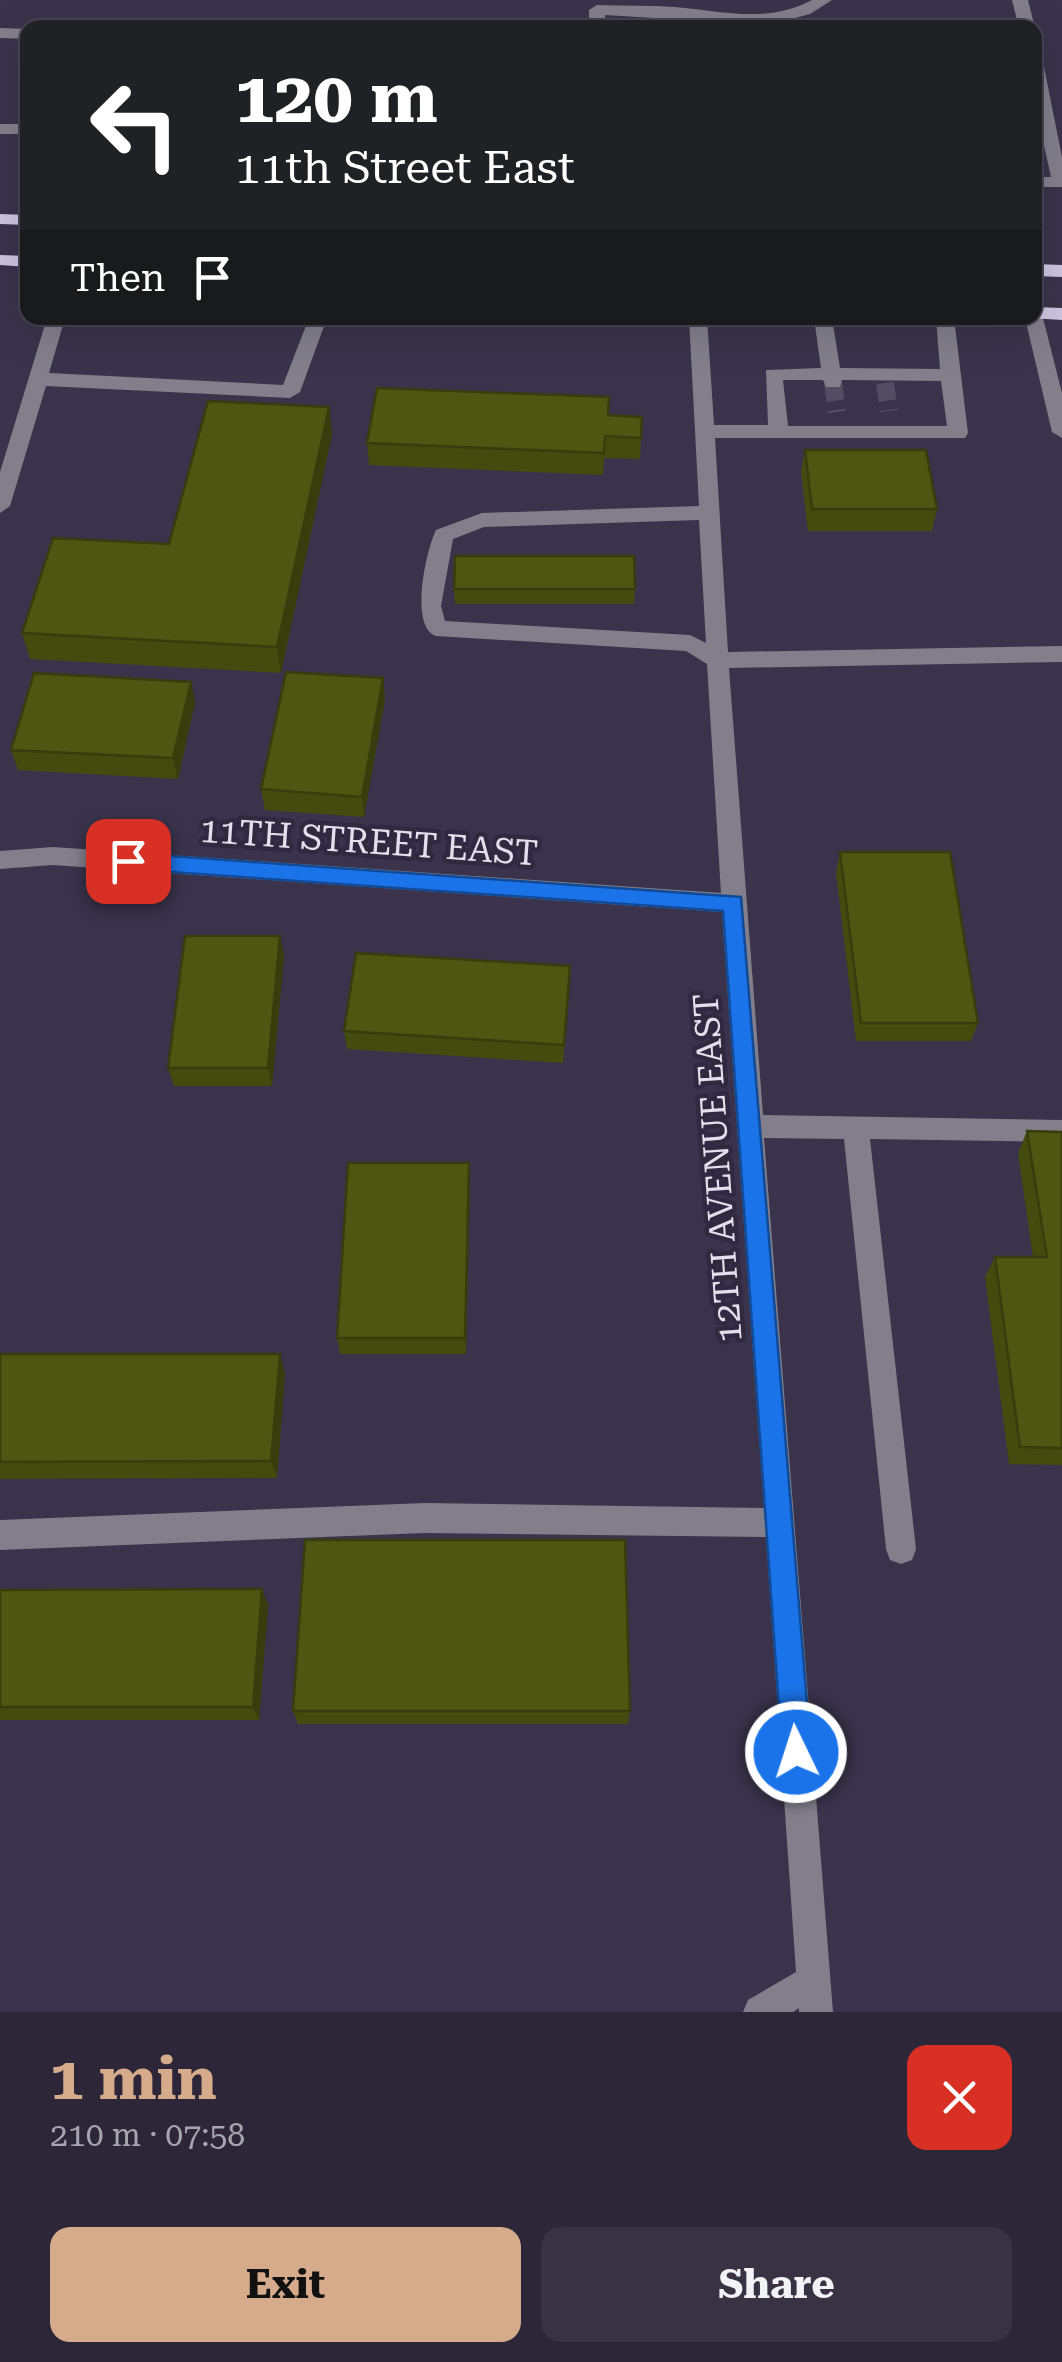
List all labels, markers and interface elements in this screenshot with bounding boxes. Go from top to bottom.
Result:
text: 120 m [235,57,438,139]
icon: left [70,60,200,190]
text: 11th Street East [235,141,575,194]
icon: arrive [185,250,240,305]
text: Then [70,256,165,300]
street label: 11TH STREET EAST [199,810,539,874]
pin [86,819,171,904]
icon: arrive [101,834,156,889]
street label: 12TH AVENUE EAST [685,992,751,1344]
position arrow [744,1700,848,1804]
text: 1 min [50,2043,217,2114]
button: close [907,2045,1012,2150]
text: 210 m · 07:58 [50,2116,245,2154]
button: Exit [50,2227,521,2342]
button: Share [541,2227,1012,2342]

